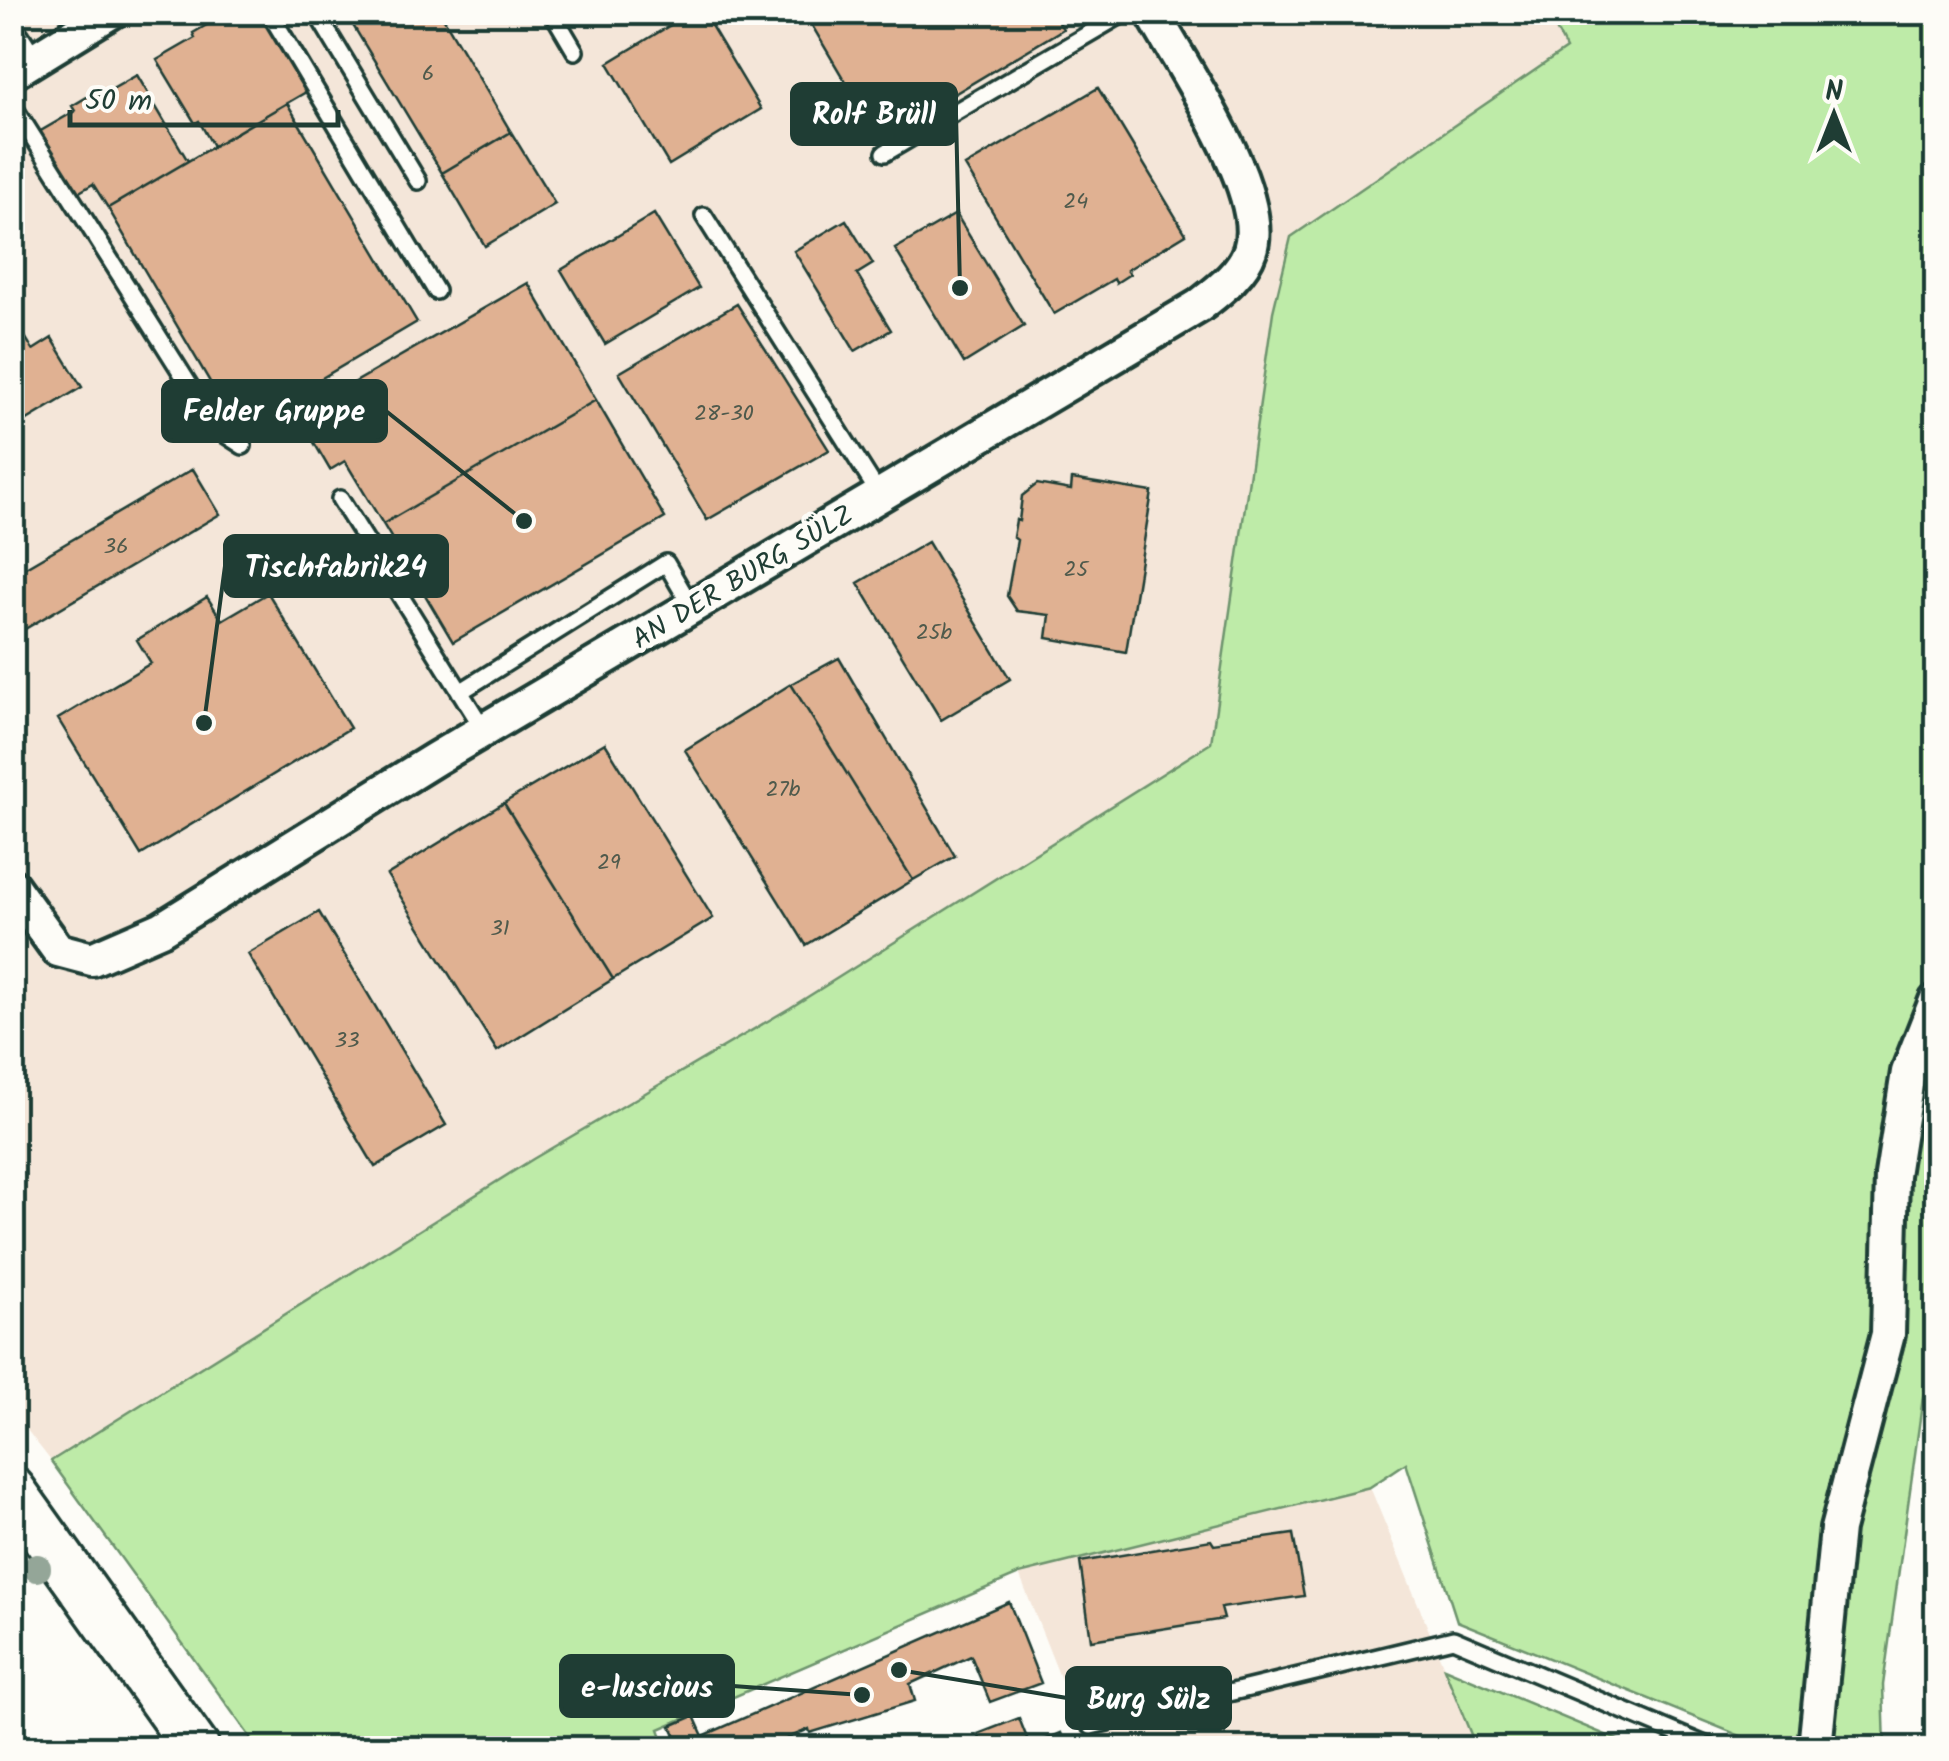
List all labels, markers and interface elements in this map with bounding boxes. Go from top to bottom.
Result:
house number: 6 [422,57,434,92]
scale bar [70,65,338,127]
north arrow [1784,65,1884,165]
text: N [1825,70,1843,115]
text: 50 m [85,78,152,126]
callout: Rolf Brüll [792,84,956,144]
text: Rolf Brüll [812,92,936,140]
house number: 24 [1064,185,1088,220]
callout: Felder Gruppe [163,381,386,441]
text: Felder Gruppe [183,389,366,437]
house number: 28-30 [694,397,754,432]
street label: AN DER BURG SÜLZ [623,494,863,662]
house number: 36 [104,530,128,565]
callout: Tischfabrik24 [225,536,447,596]
text: Tischfabrik24 [245,545,427,593]
house number: 25 [1064,553,1089,588]
house number: 25b [916,616,953,651]
house number: 27b [766,773,801,808]
house number: 29 [597,846,621,881]
house number: 31 [490,912,510,947]
house number: 33 [334,1024,360,1059]
callout: e-luscious [561,1656,733,1716]
text: e-luscious [581,1665,713,1713]
callout: Burg Sülz [1067,1668,1230,1728]
text: Burg Sülz [1087,1677,1211,1725]

